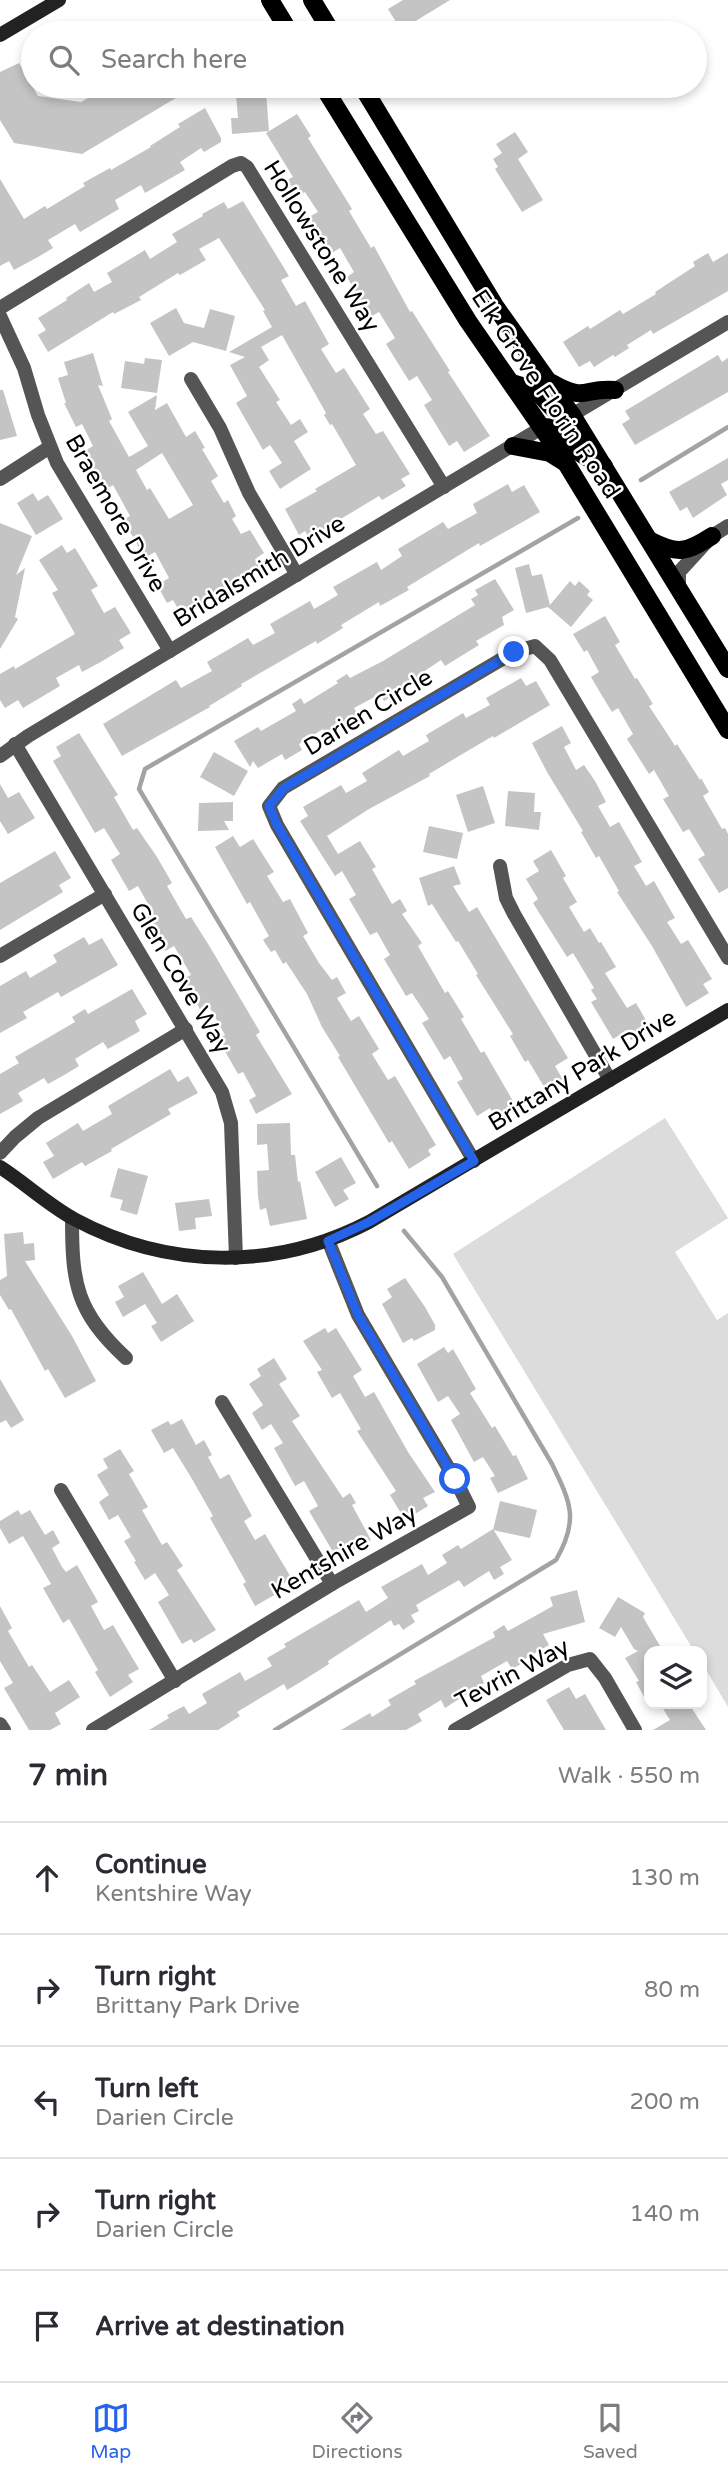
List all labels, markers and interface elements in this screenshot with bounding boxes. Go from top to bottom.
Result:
search box [21,21,707,98]
icon: search [45,41,83,79]
text: Search here [101,44,247,75]
street label: Hollowstone Way [257,155,386,337]
street label: Elk Grove Florin Road [465,284,626,504]
street label: Braemore Drive [59,429,172,597]
street label: Bridalsmith Drive [168,509,350,634]
route end [498,636,529,667]
street label: Darien Circle [299,663,438,762]
street label: Glen Cove Way [124,897,237,1059]
street label: Brittany Park Drive [483,1003,681,1138]
route start [439,1463,470,1494]
street label: Kentshire Way [266,1499,422,1606]
street label: Tevrin Way [450,1632,574,1717]
map controls [644,1646,707,1709]
button: layers [644,1646,707,1709]
text: 7 min [28,1757,108,1794]
text: Walk · 550 m [558,1762,700,1790]
text: Continue [95,1849,207,1880]
icon: ahead [28,1859,66,1897]
text: 130 m [630,1864,700,1892]
text: Kentshire Way [95,1880,252,1908]
text: Turn right [95,1961,216,1992]
icon: right [28,1971,66,2009]
text: 80 m [644,1976,700,2004]
text: Brittany Park Drive [95,1992,300,2020]
text: Turn left [95,2073,198,2104]
icon: left [28,2083,66,2121]
text: 200 m [630,2088,700,2116]
text: Darien Circle [95,2104,234,2132]
text: Turn right [95,2185,216,2216]
icon: right [28,2195,66,2233]
text: 140 m [630,2200,700,2228]
text: Darien Circle [95,2216,234,2244]
icon: arrive [28,2307,66,2345]
text: Arrive at destination [95,2311,345,2342]
tab: Map [90,2399,131,2463]
tab: Directions [312,2399,403,2463]
tab: Saved [583,2399,638,2463]

